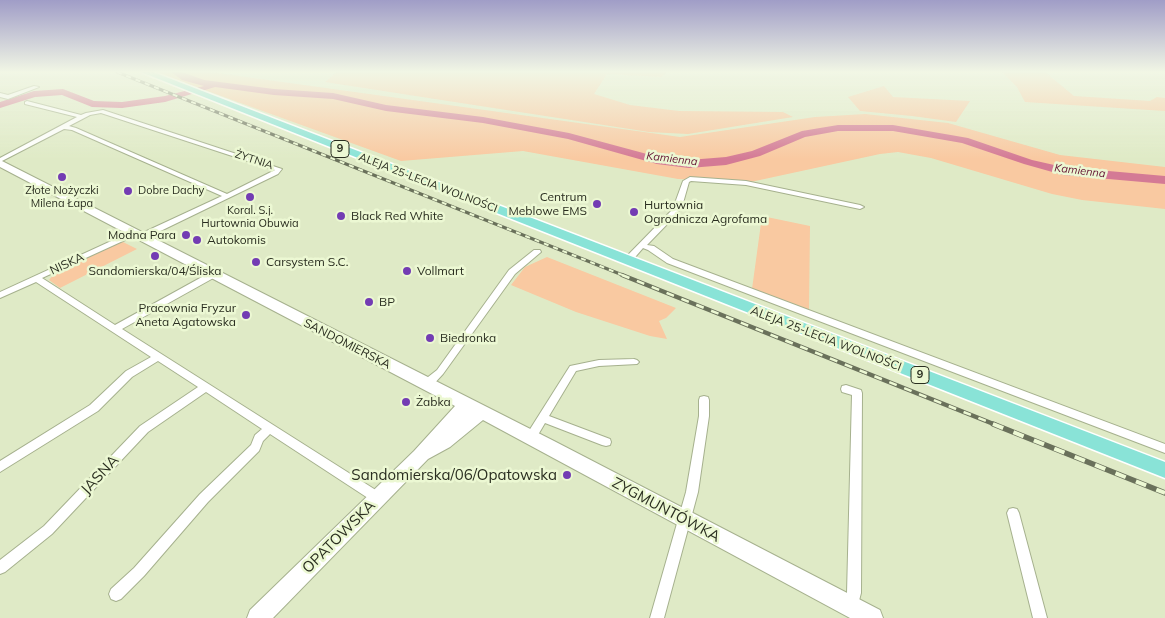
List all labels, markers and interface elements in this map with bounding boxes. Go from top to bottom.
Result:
road number: 9 [331,140,349,158]
street label: ŻYTNIA [233,148,275,172]
water label: Kamienna [646,149,698,169]
street label: ALEJA 25-LECIA WOLNOŚCI [357,150,499,216]
water label: Kamienna [1054,161,1106,181]
marker: Złote Nożyczki Milena Łapa [56,171,68,183]
place label: Złote Nożyczki Milena Łapa [25,184,99,210]
place label: Dobre Dachy [138,184,204,198]
marker: Dobre Dachy [122,185,134,197]
place label: Centrum Meblowe EMS [509,190,587,218]
marker: Koral. S.j. Hurtownia Obuwia [244,191,256,203]
marker: Centrum Meblowe EMS [591,198,603,210]
place label: Hurtownia Ogrodnicza Agrofama [644,198,767,226]
place label: Koral. S.j. Hurtownia Obuwia [201,204,299,230]
marker: Hurtownia Ogrodnicza Agrofama [628,206,640,218]
place label: Black Red White [351,209,443,223]
marker: Black Red White [335,210,347,222]
place label: Modna Para [108,228,176,242]
marker: Modna Para [180,229,192,241]
place label: Autokomis [207,233,266,247]
marker: Autokomis [191,234,203,246]
street label: NISKA [48,250,86,278]
marker: Sandomierska/04/Śliska [149,250,161,262]
place label: Carsystem S.C. [266,255,349,269]
marker: Carsystem S.C. [250,256,262,268]
place label: Sandomierska/04/Śliska [89,264,221,278]
place label: Vollmart [417,264,464,278]
marker: Vollmart [401,265,413,277]
place label: BP [379,295,395,309]
marker: BP [363,296,375,308]
place label: Pracownia Fryzur Aneta Agatowska [135,301,236,329]
street label: ALEJA 25-LECIA WOLNOŚCI [748,303,904,375]
marker: Pracownia Fryzur Aneta Agatowska [240,309,252,321]
street label: SANDOMIERSKA [301,316,393,372]
place label: Biedronka [440,331,496,345]
marker: Biedronka [424,332,436,344]
road number: 9 [911,366,929,384]
place label: Żabka [416,395,451,409]
marker: Żabka [400,396,412,408]
street label: JASNA [77,452,123,498]
place label: Sandomierska/06/Opatowska [351,466,557,484]
marker: Sandomierska/06/Opatowska [561,469,573,481]
street label: ZYGMUNTÓWKA [609,474,723,546]
street label: OPATOWSKA [299,497,379,577]

